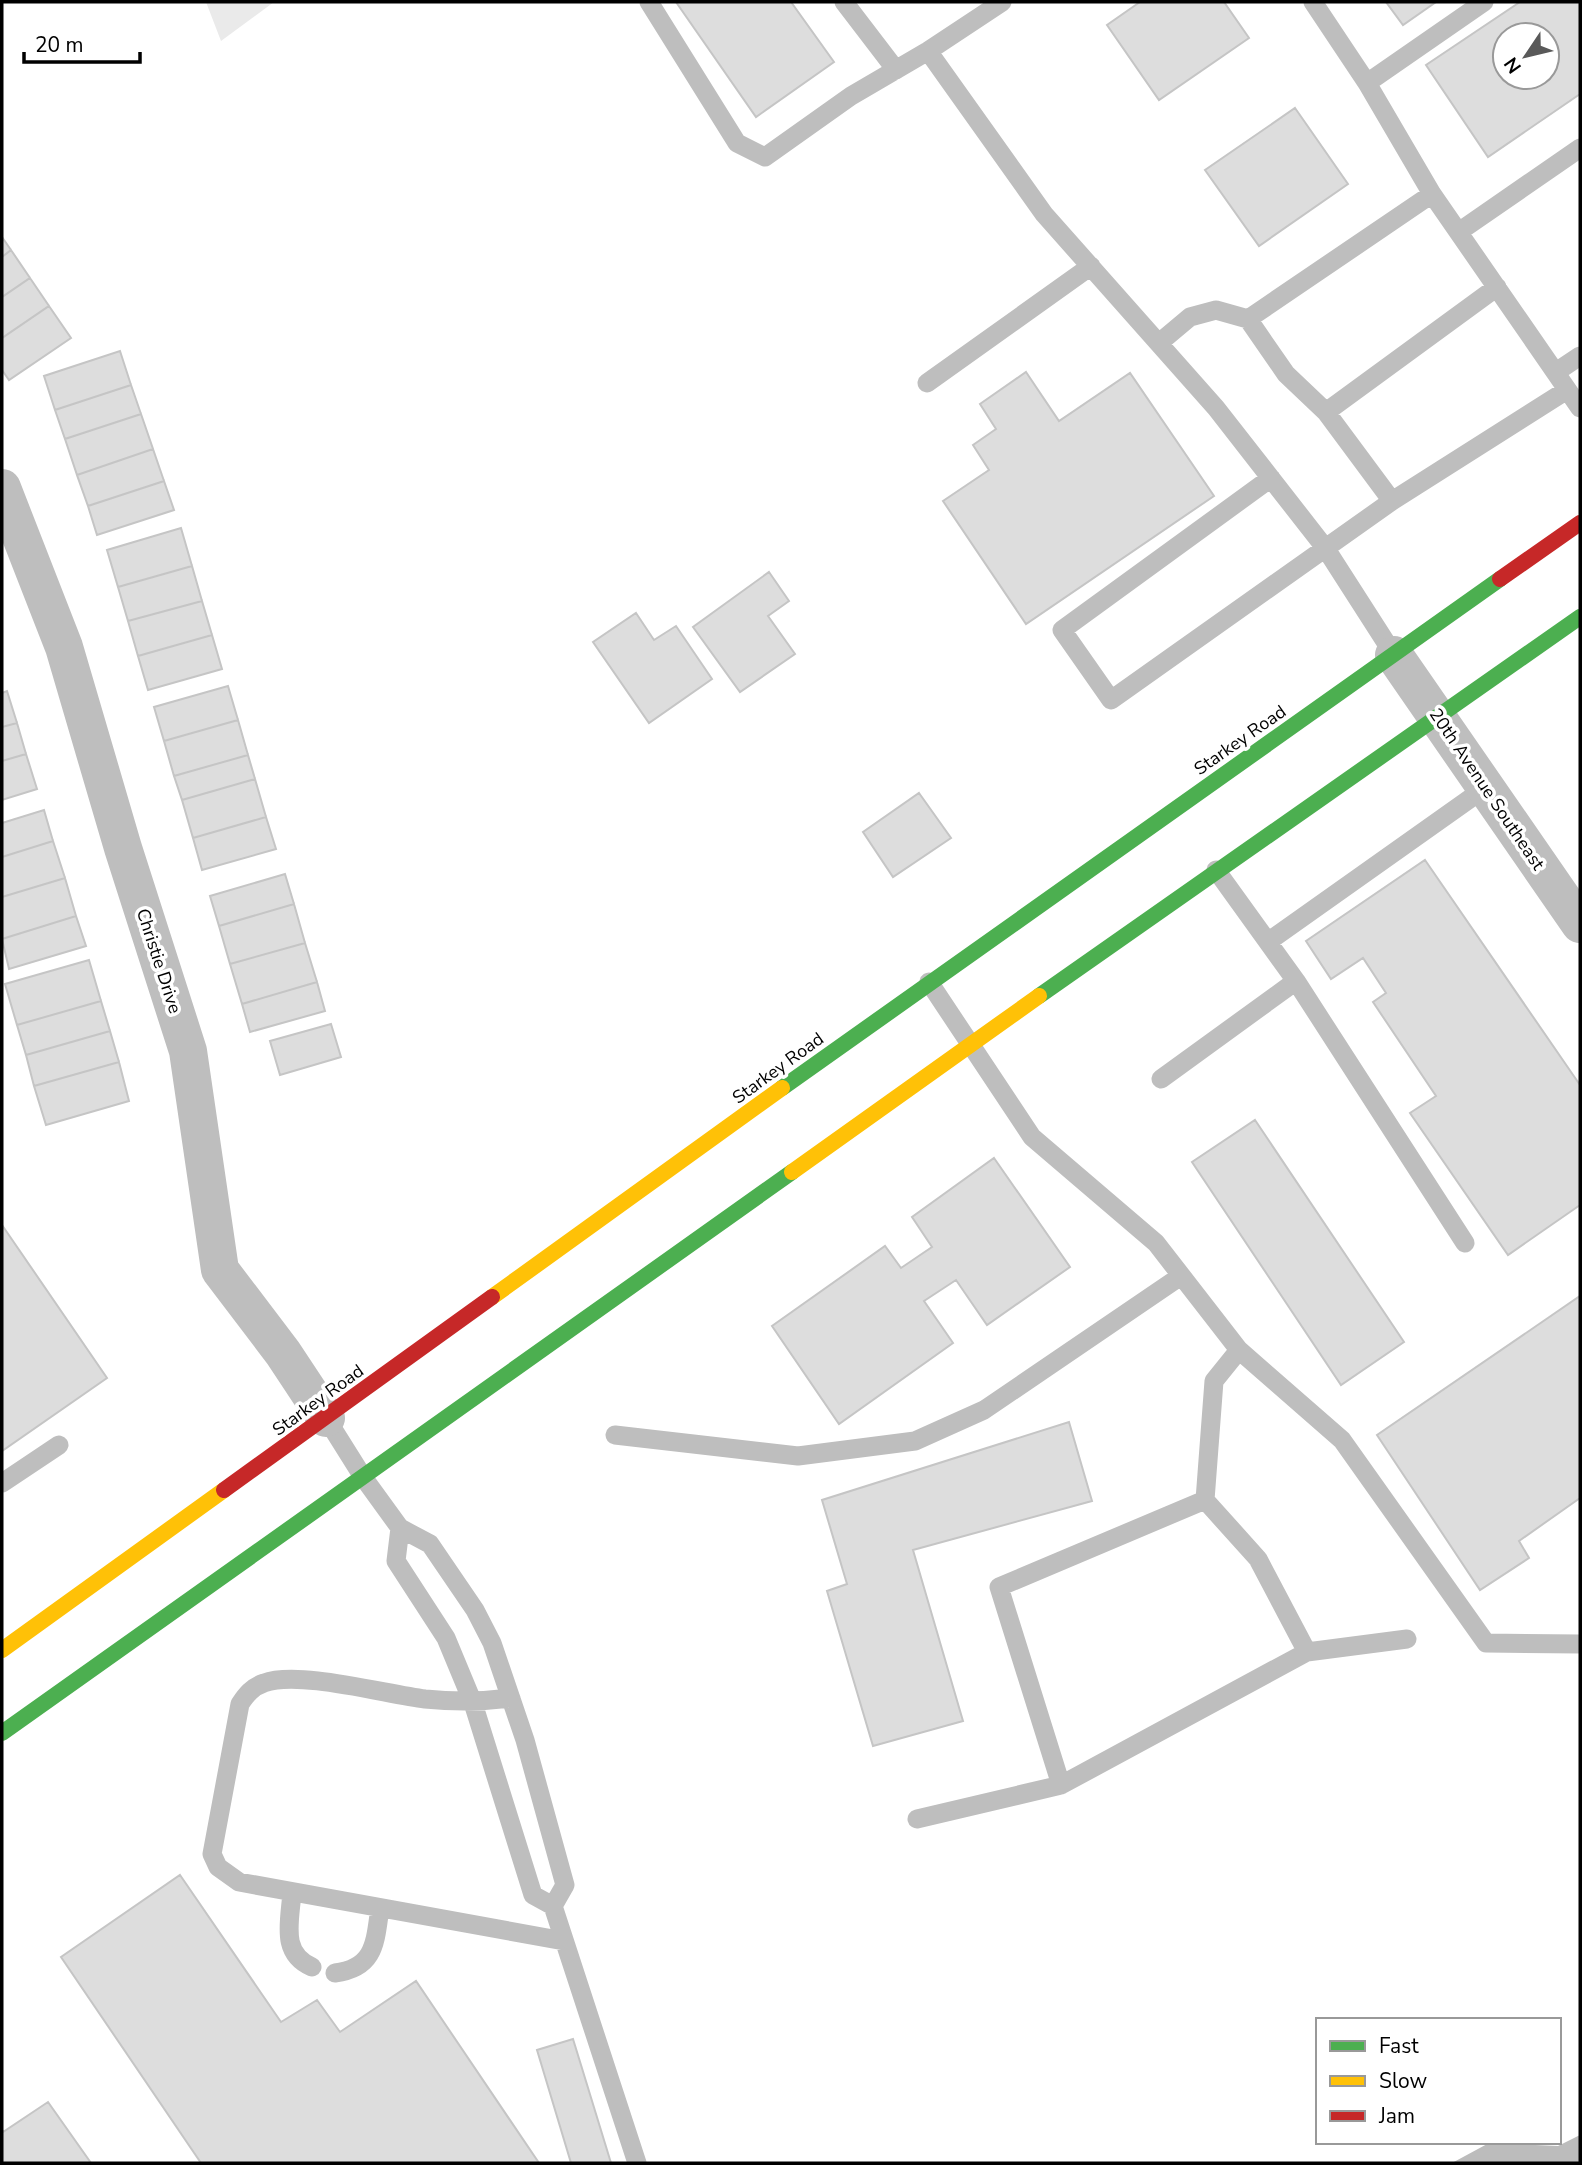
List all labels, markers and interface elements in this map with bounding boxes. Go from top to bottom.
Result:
scale bar [24,21,140,65]
north arrow [1491,21,1561,91]
text: 20 m [35,31,84,59]
text: N [1498,52,1528,78]
street label: Starkey Road [1189,699,1291,781]
street label: 20th Avenue Southeast [1424,703,1551,875]
street label: Christie Drive [131,906,187,1016]
street label: Starkey Road [728,1027,828,1109]
street label: Starkey Road [268,1359,368,1441]
legend [1316,2018,1561,2144]
text: Fast [1379,2032,1419,2060]
text: Slow [1379,2067,1428,2095]
text: Jam [1378,2102,1415,2130]

